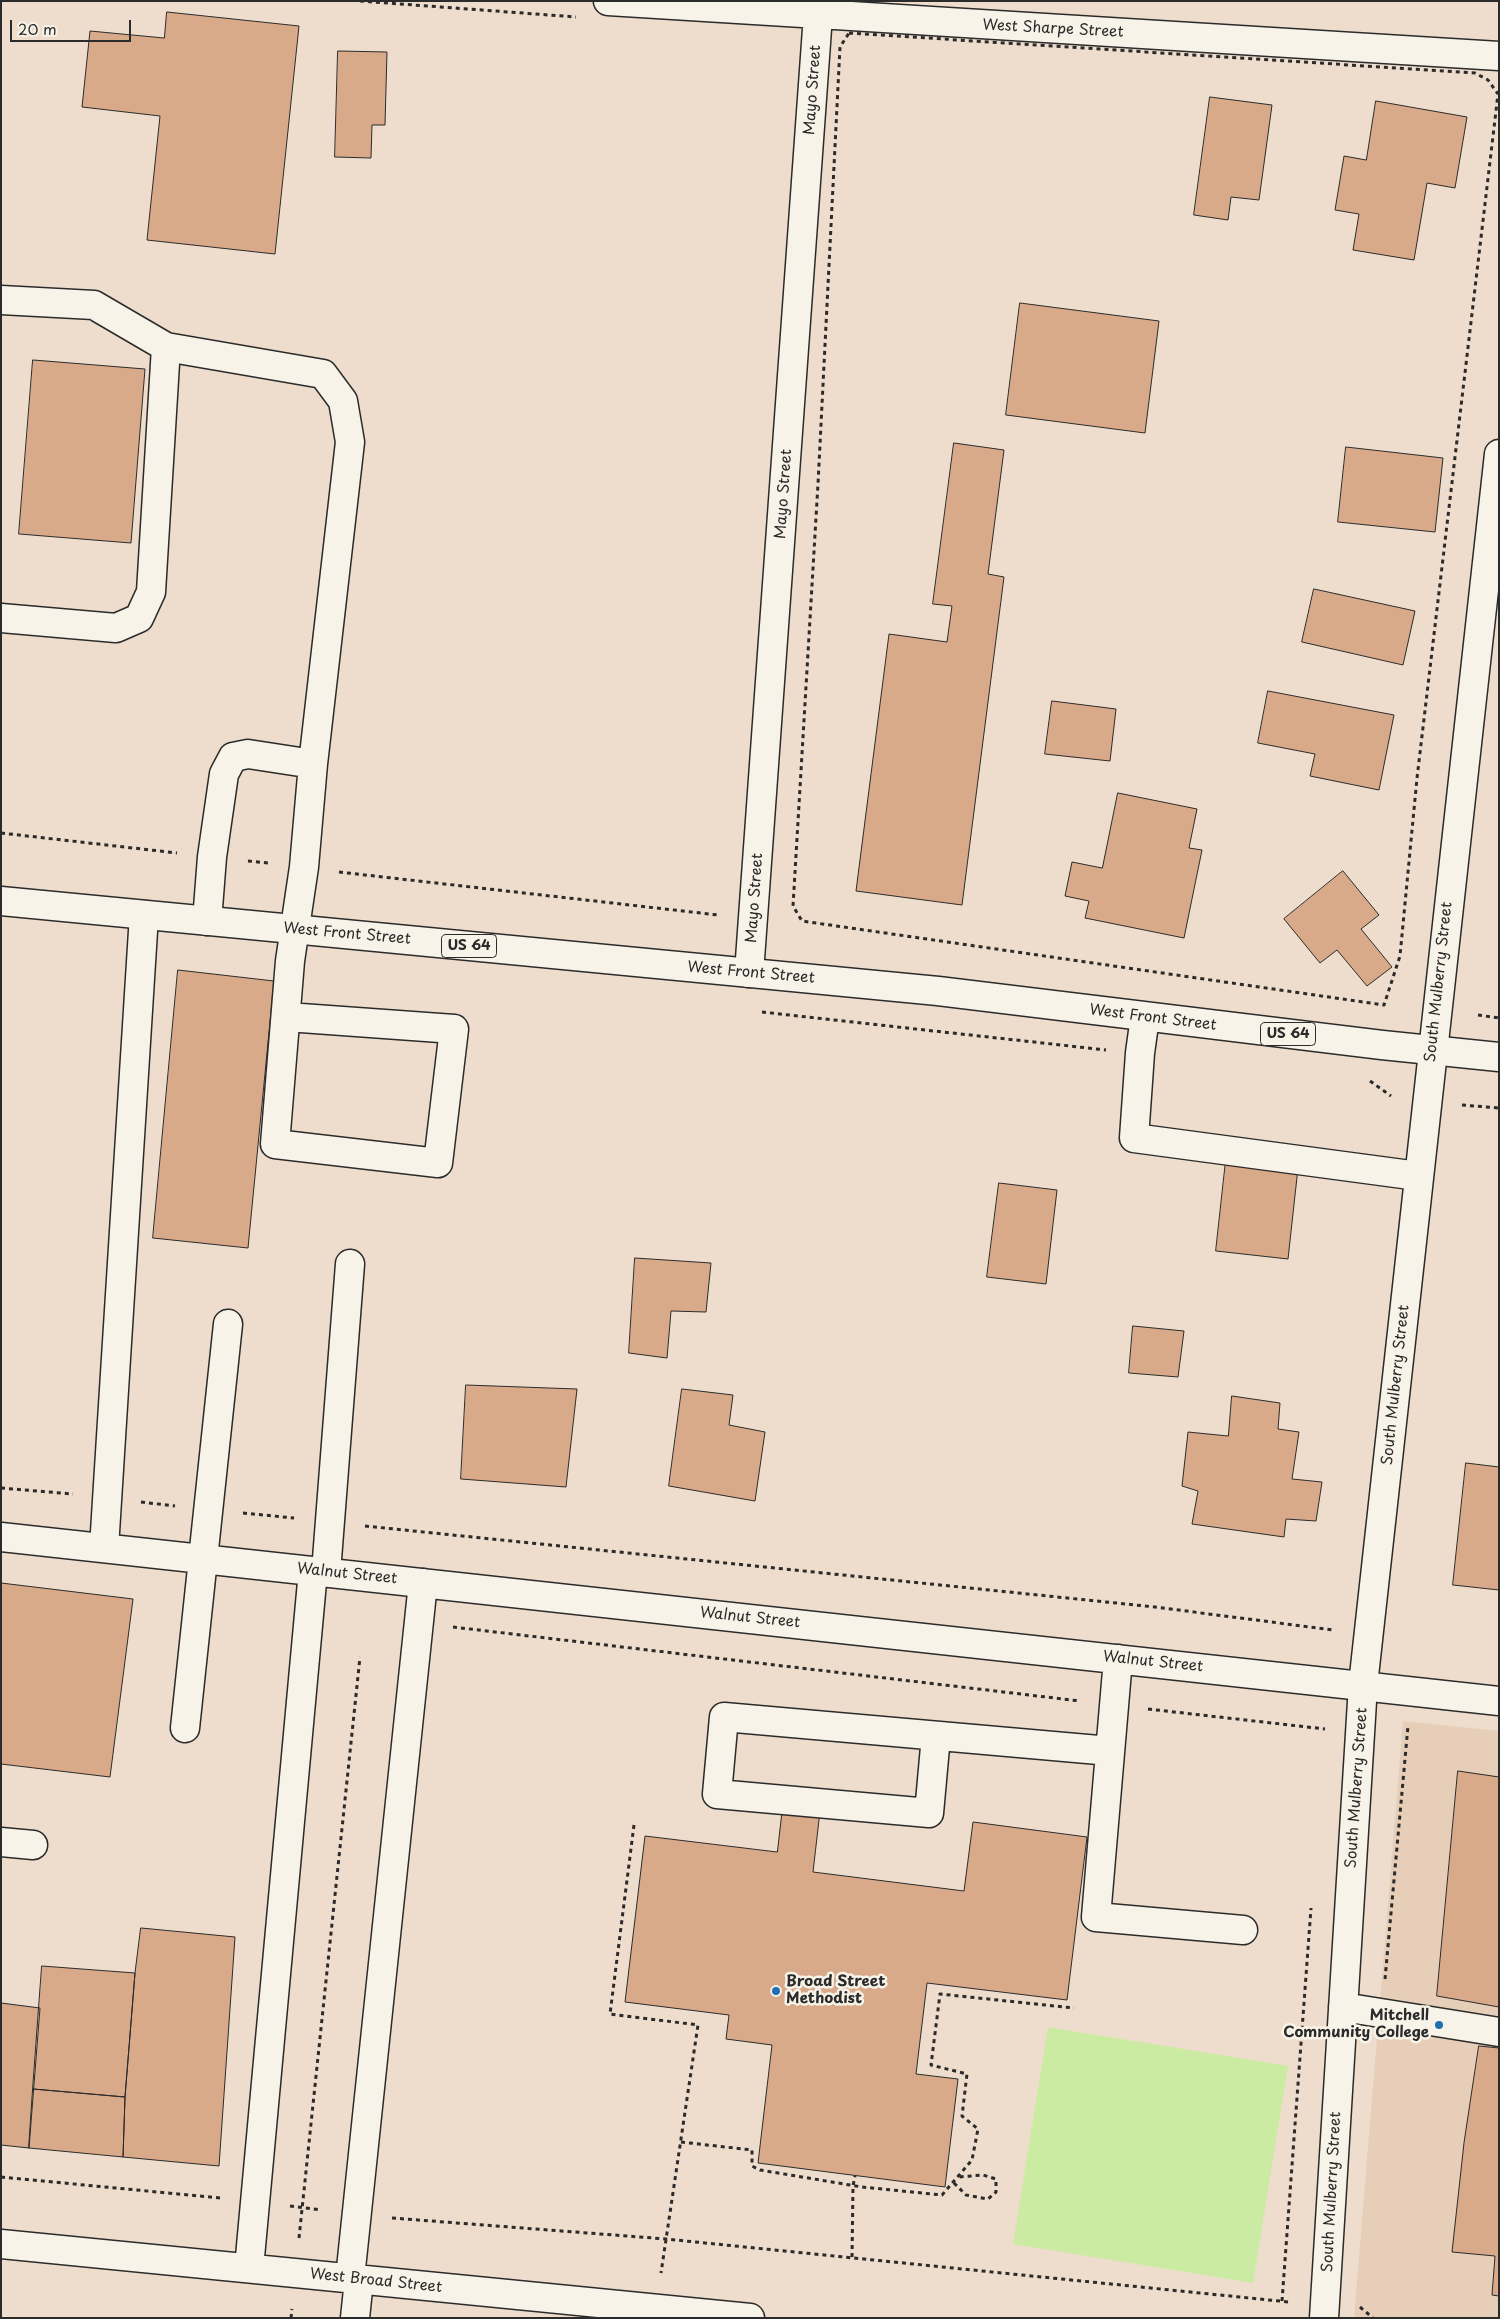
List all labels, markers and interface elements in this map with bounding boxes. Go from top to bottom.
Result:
scale bar [12,10,134,42]
street label: West Sharpe Street [982,16,1124,42]
text: 20 m [18,17,57,40]
street label: Mayo Street [801,44,825,136]
street label: Mayo Street [772,448,796,540]
street label: Mayo Street [743,852,767,944]
street label: South Mulberry Street [1422,901,1456,1063]
street label: West Front Street [283,919,411,949]
road number: US 64 [442,934,496,958]
street label: West Front Street [687,958,815,988]
street label: West Front Street [1088,1001,1218,1035]
road number: US 64 [1260,1022,1316,1046]
street label: South Mulberry Street [1379,1304,1413,1466]
street label: Walnut Street [296,1560,398,1588]
street label: Walnut Street [699,1604,801,1632]
street label: Walnut Street [1102,1648,1204,1676]
street label: South Mulberry Street [1342,1707,1372,1869]
place label: Broad Street Methodist [786,1973,885,2008]
marker: Broad Street Methodist [770,1985,782,1997]
place label: Mitchell Community College [1283,2007,1429,2042]
marker: Mitchell Community College [1433,2019,1445,2031]
street label: South Mulberry Street [1319,2111,1345,2273]
street label: West Broad Street [309,2265,443,2297]

